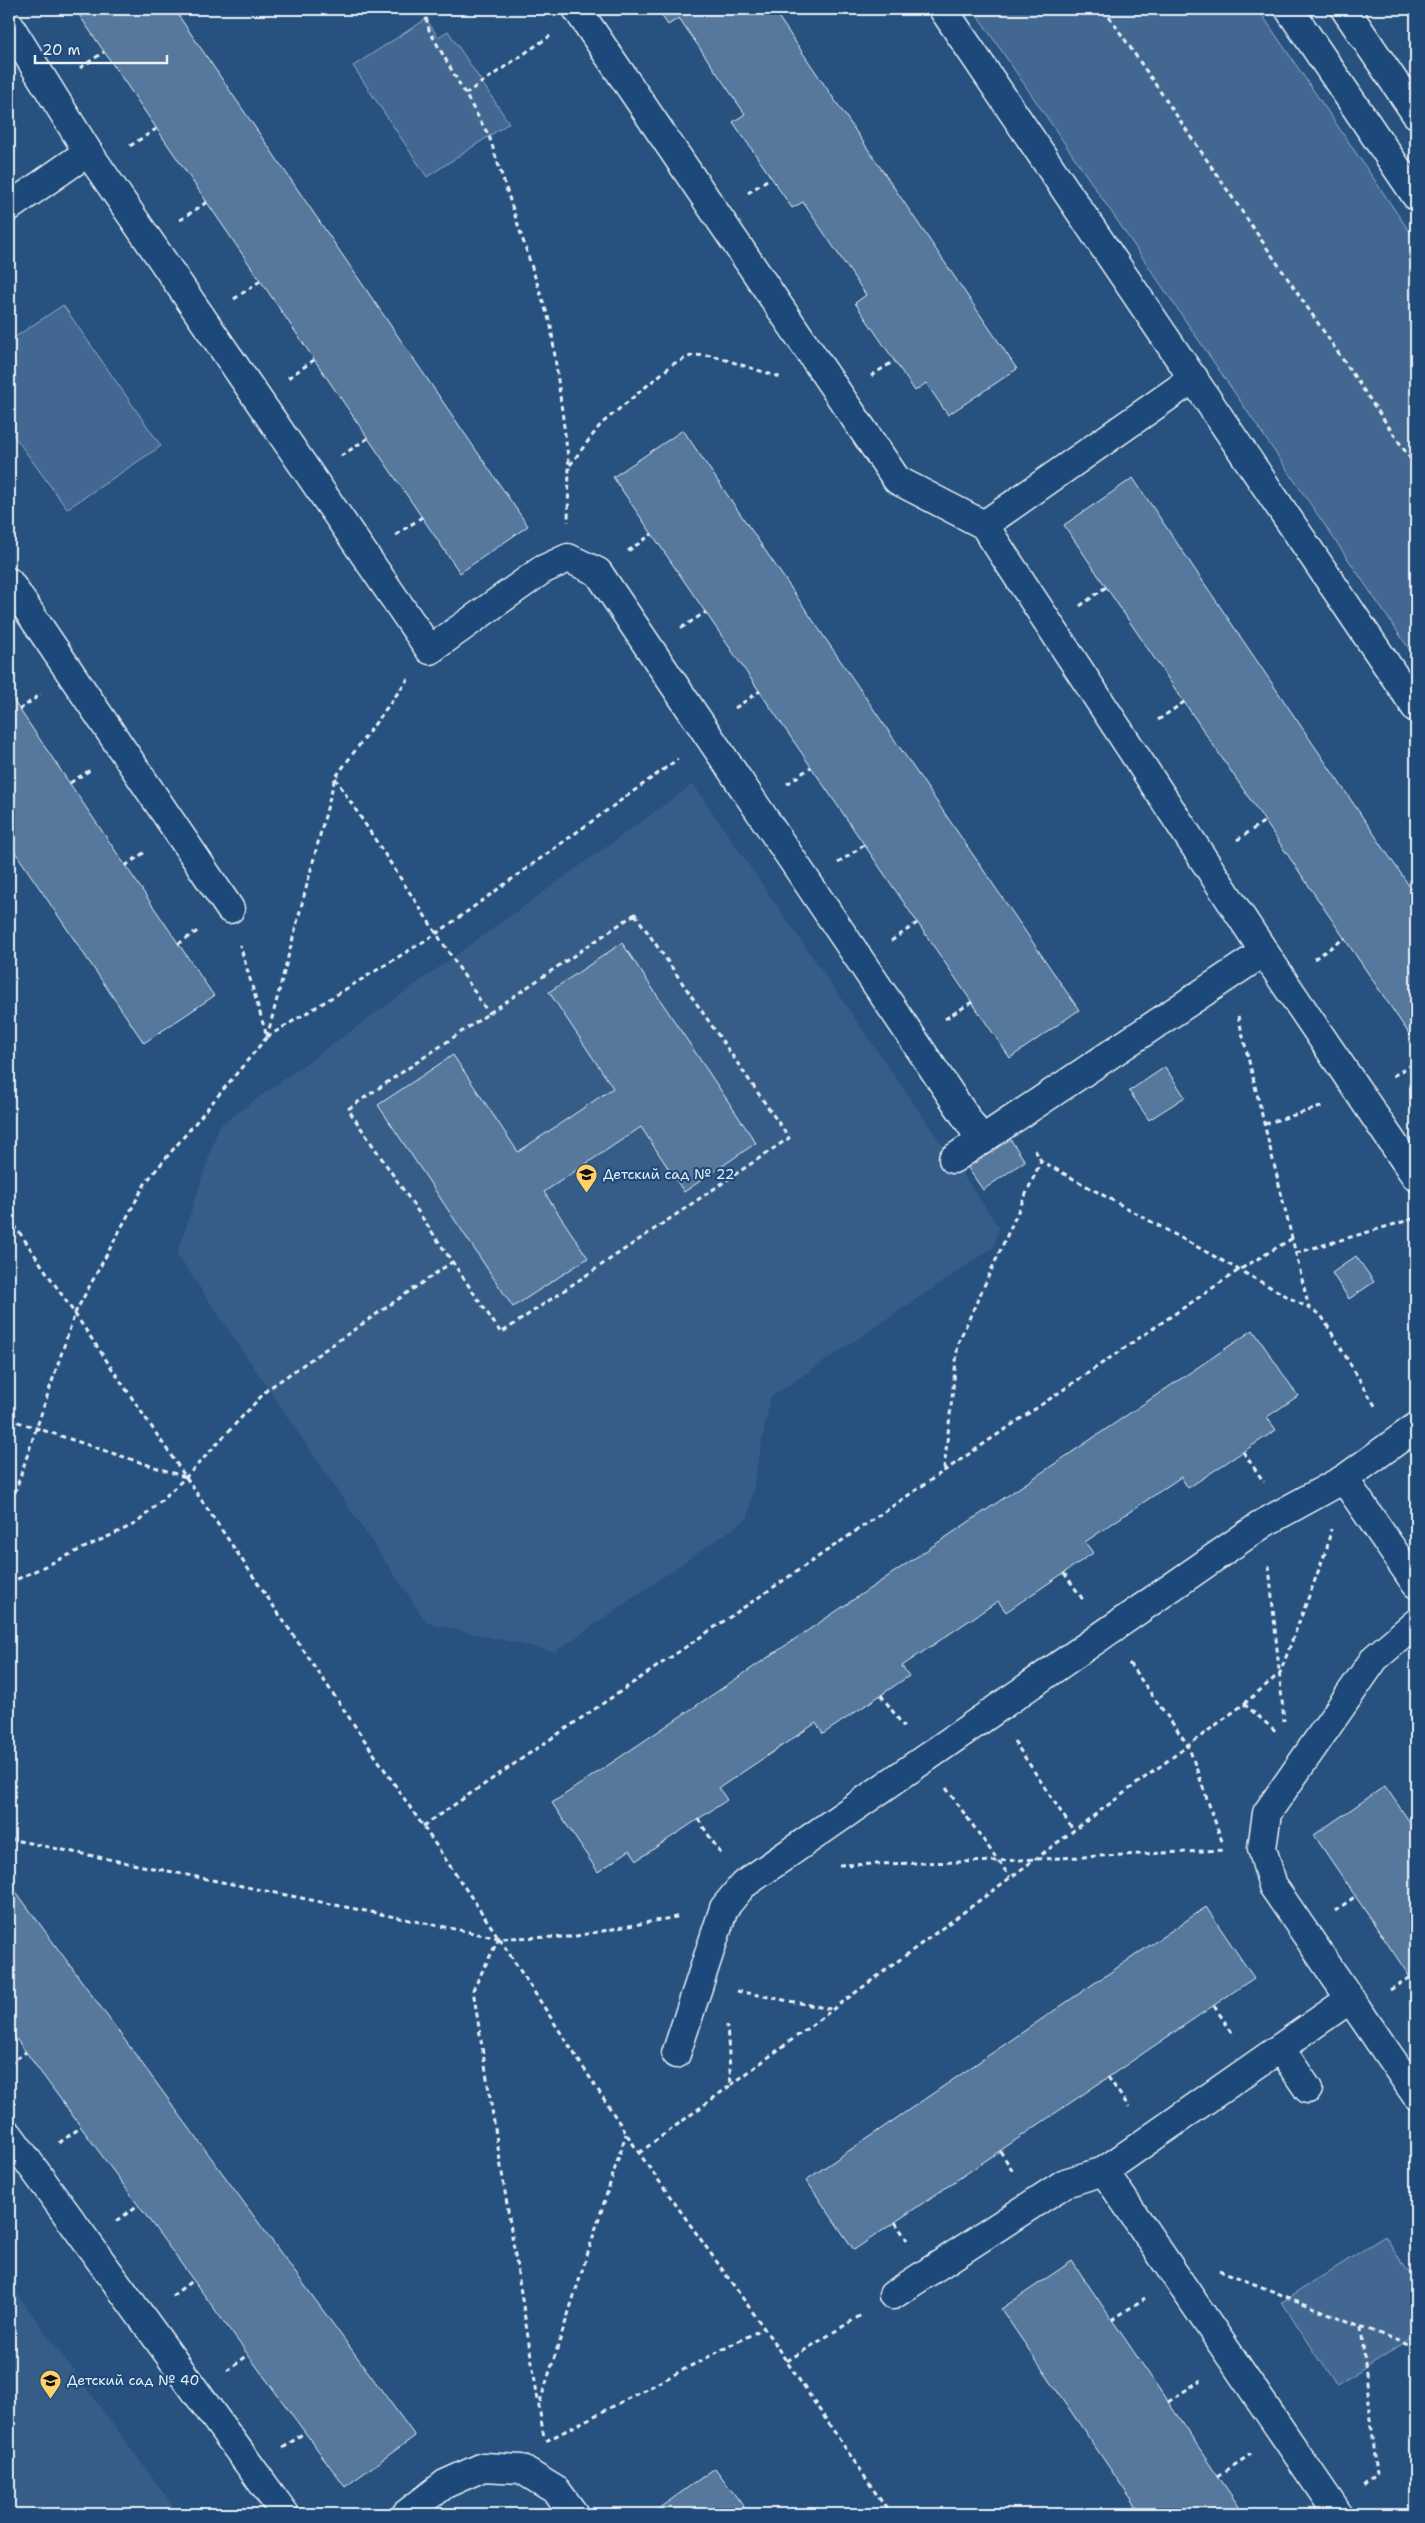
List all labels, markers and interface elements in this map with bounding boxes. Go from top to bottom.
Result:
scale bar [35,32,168,64]
text: 20 m [42,40,81,60]
school or university icon: Детский сад № 22 [575,1162,599,1193]
place label: Детский сад № 22 [603,1165,735,1183]
school or university icon: Детский сад № 40 [39,2368,63,2399]
place label: Детский сад № 40 [67,2371,199,2389]

